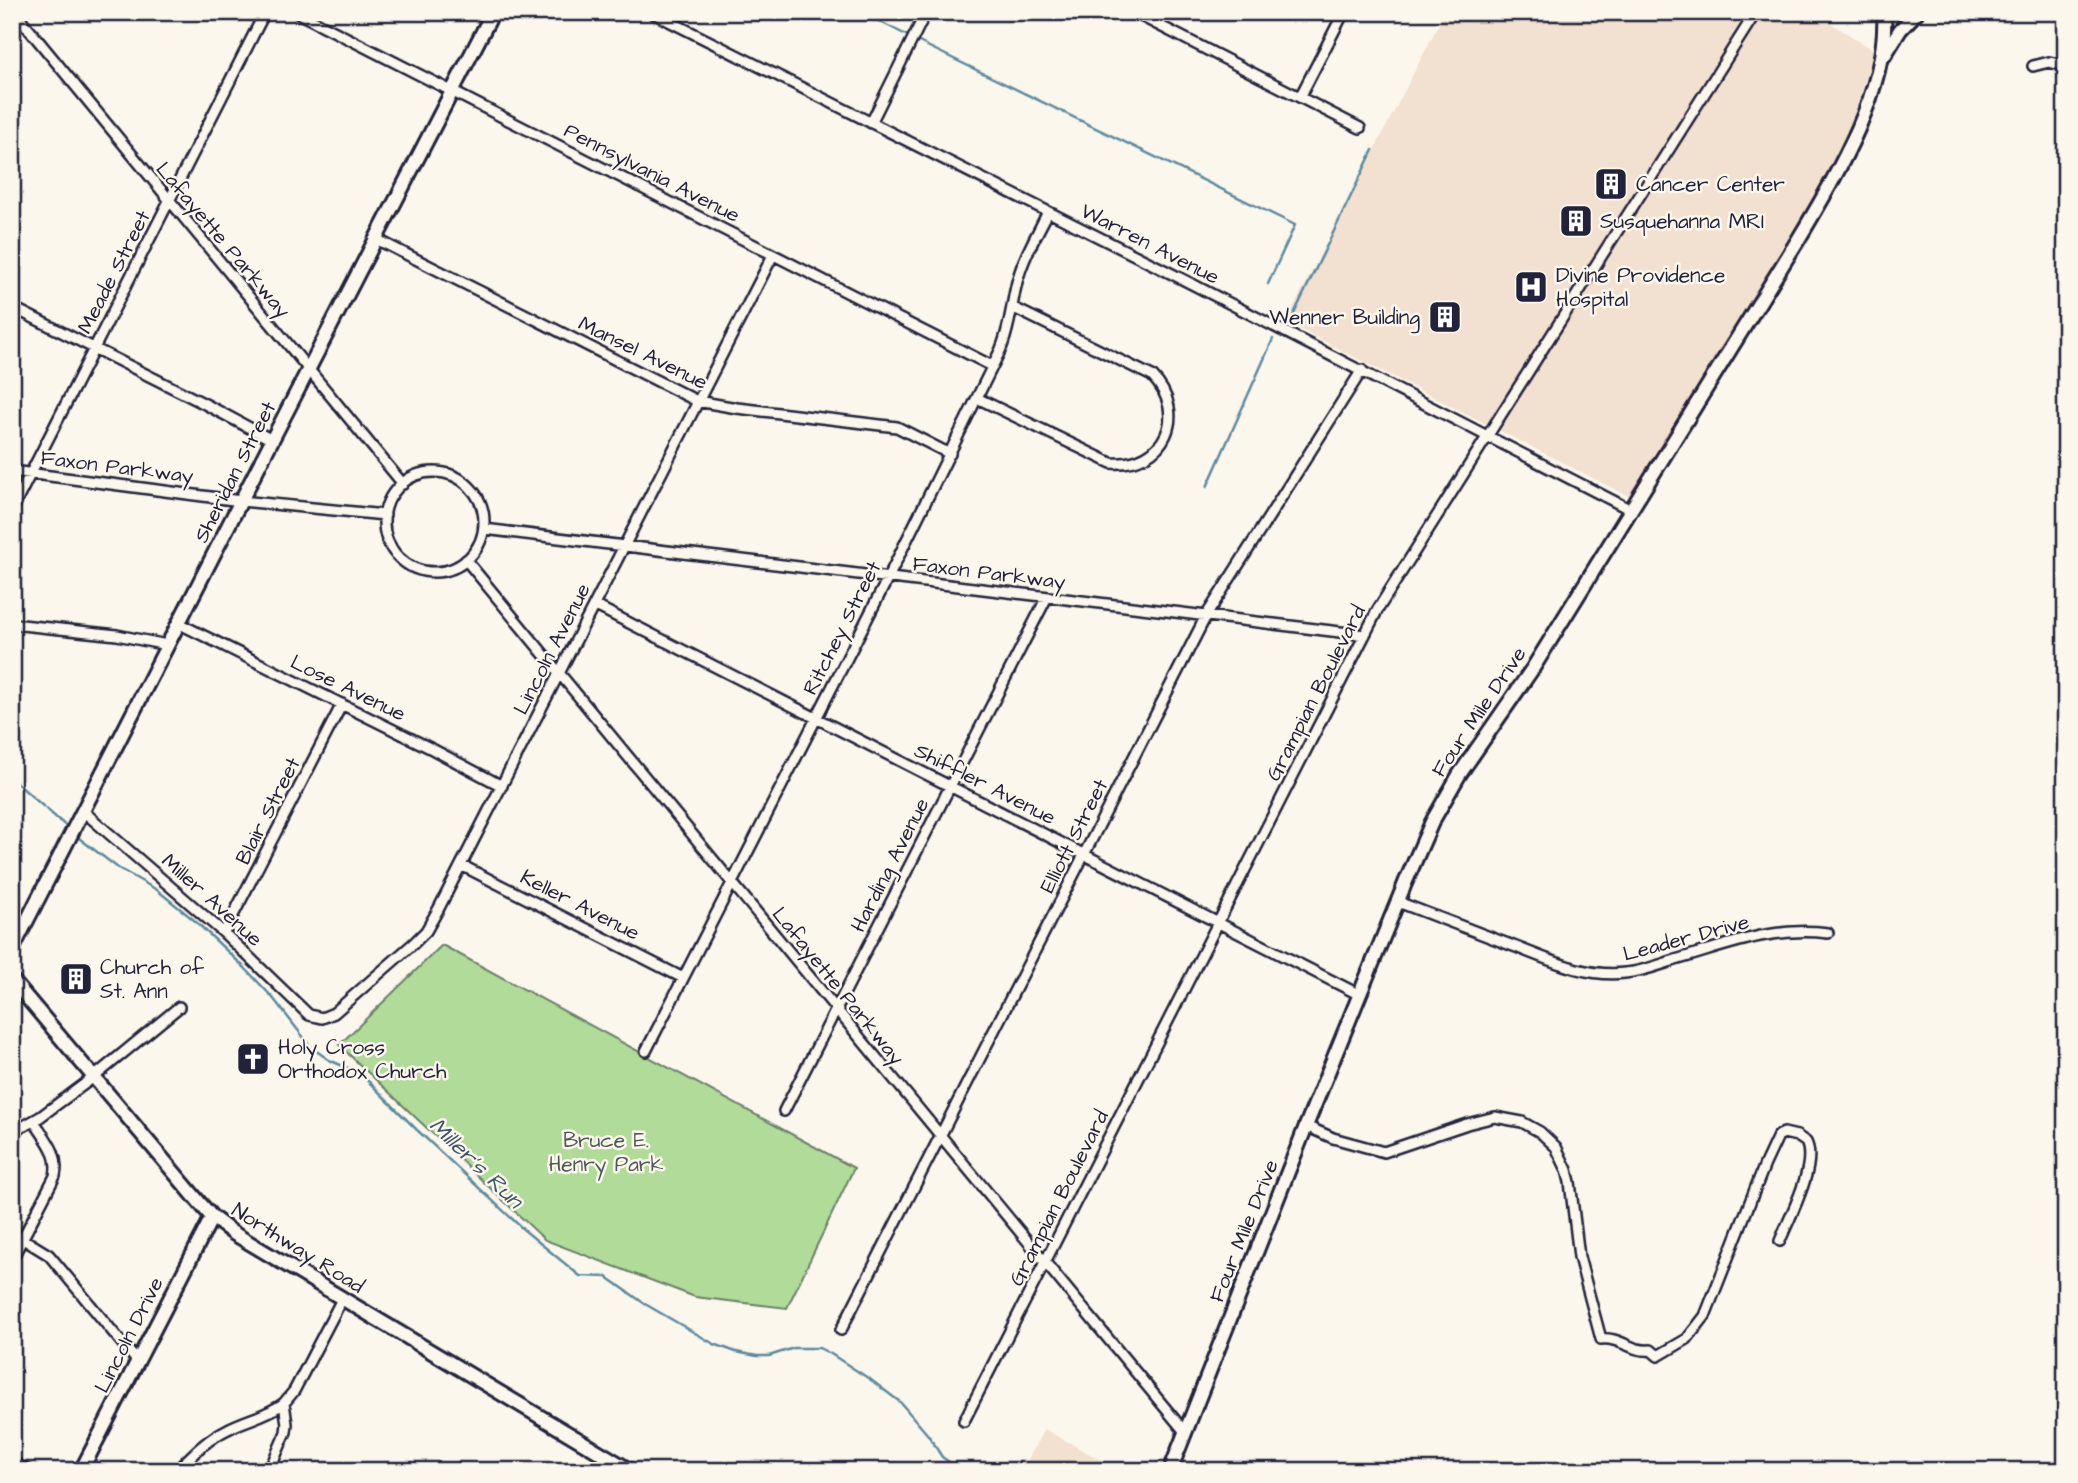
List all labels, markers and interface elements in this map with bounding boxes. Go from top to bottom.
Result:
street label: Pennsylvania Avenue [558,116,745,232]
street label: Lafayette Parkway [147,156,297,326]
building icon: Cancer Center [1592,165,1630,203]
place label: Cancer Center [1636,170,1785,199]
street label: Warren Avenue [1076,197,1224,291]
building icon: Susquehanna MRI [1557,202,1595,240]
street label: Meade Street [70,205,158,339]
place label: Susquehanna MRI [1600,207,1764,236]
place label: Divine Providence Hospital [1556,261,1725,315]
hospital icon: Divine Providence Hospital [1512,268,1550,306]
building icon: Wenner Building [1426,298,1464,336]
place label: Wenner Building [1269,303,1420,334]
street label: Mansel Avenue [574,309,712,397]
street label: Sheridan Street [187,396,283,548]
street label: Faxon Parkway [39,443,195,493]
street label: Faxon Parkway [911,549,1067,599]
street label: Ritchey Street [796,556,890,701]
street label: Lincoln Avenue [506,578,598,720]
street label: Grampian Boulevard [1259,600,1374,786]
street label: Four Mile Drive [1425,641,1533,783]
street label: Lose Avenue [286,648,410,728]
street label: Shiffler Avenue [909,736,1061,832]
street label: Blair Street [229,752,308,870]
street label: Elliott Street [1033,774,1115,898]
street label: Harding Avenue [844,793,938,938]
street label: Miller Avenue [155,847,269,953]
street label: Keller Avenue [515,863,645,947]
street label: Lafayette Parkway [764,901,911,1073]
street label: Leader Drive [1620,907,1752,969]
place label: Church of St. Ann [100,953,204,1006]
building icon: Church of St. Ann [57,960,95,998]
place label: Holy Cross Orthodox Church [278,1033,447,1086]
church icon: Holy Cross Orthodox Church [234,1040,272,1078]
street label: Grampian Boulevard [1002,1105,1117,1291]
water label: Miller's Run [422,1110,532,1218]
park label: Bruce E. Henry Park [549,1126,663,1181]
street label: Four Mile Drive [1202,1155,1286,1307]
street label: Northway Road [225,1196,370,1302]
street label: Lincoln Drive [87,1272,171,1398]

